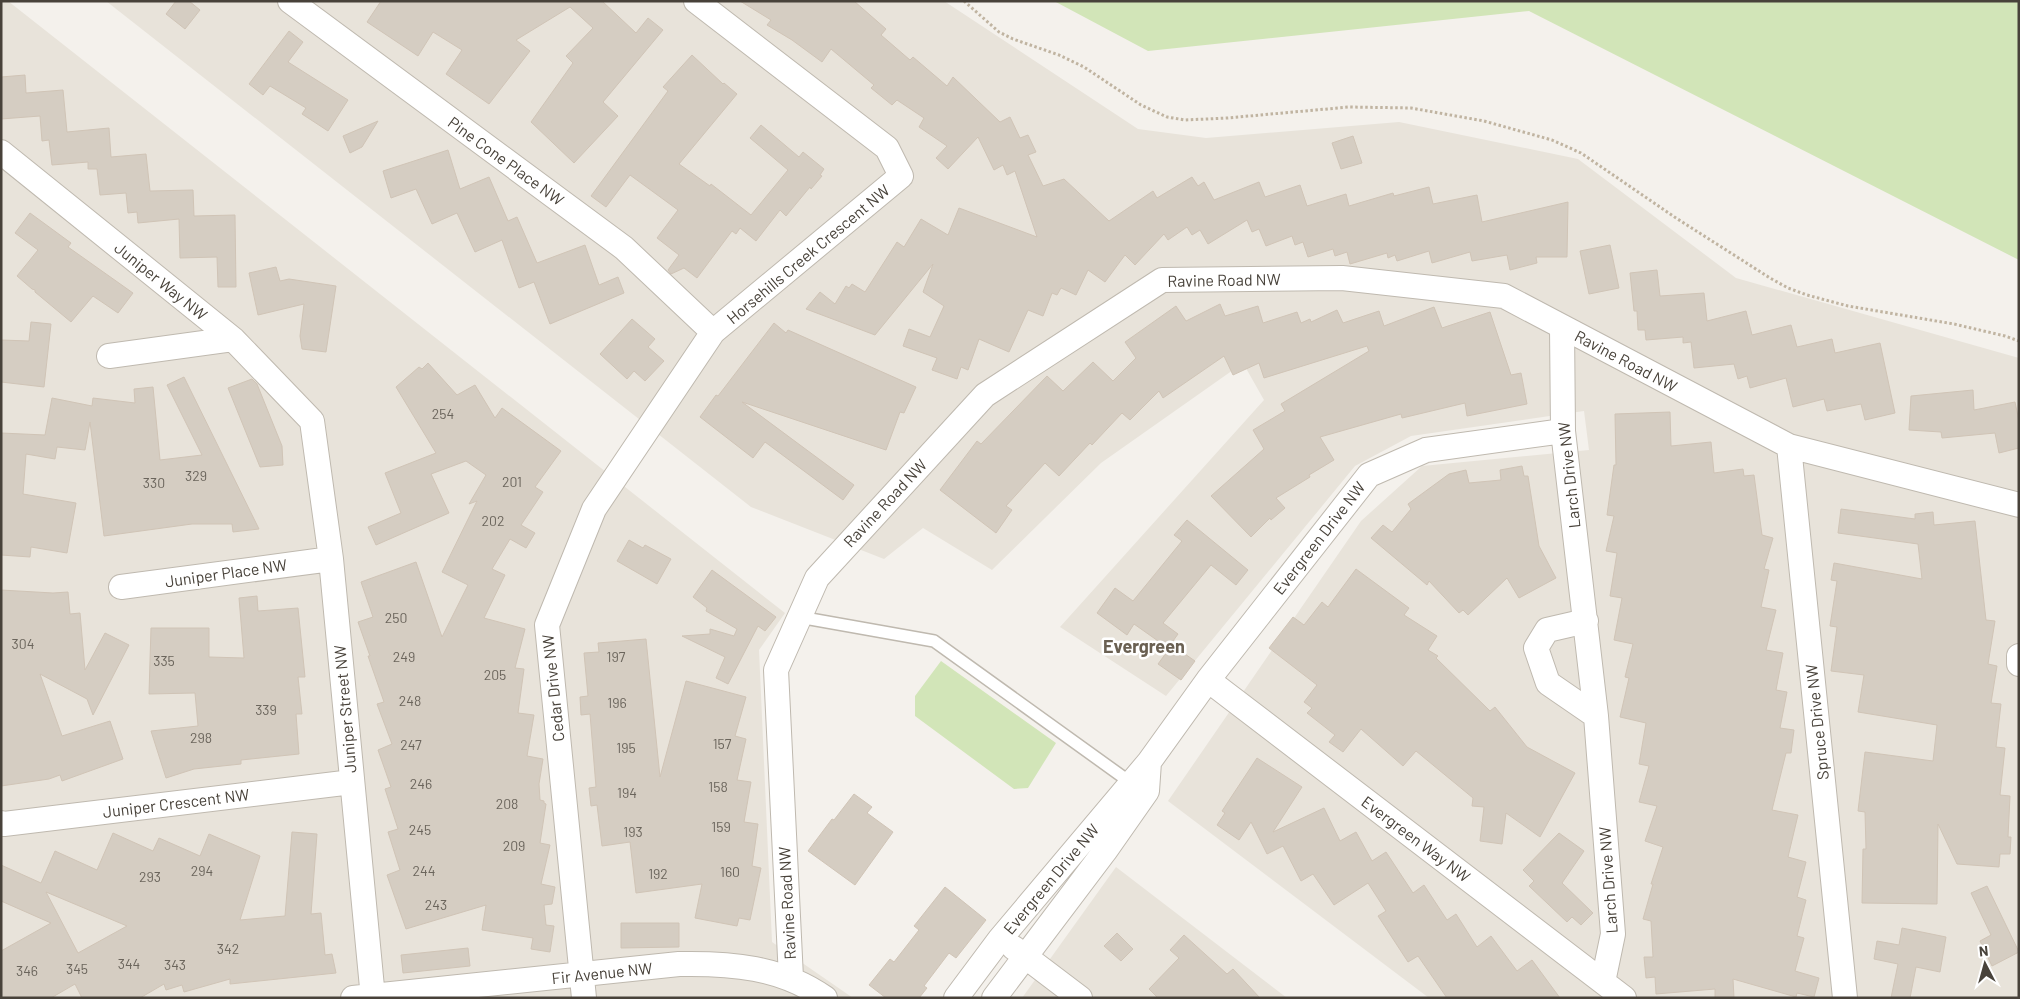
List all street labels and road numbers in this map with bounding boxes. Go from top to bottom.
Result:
street label: Pine Cone Place NW [445,112,568,209]
street label: Horsehills Creek Crescent NW [722,180,893,327]
street label: Juniper Way NW [111,237,211,324]
street label: Ravine Road NW [1167,269,1281,290]
street label: Ravine Road NW [1572,326,1681,396]
street label: Larch Drive NW [1553,421,1584,529]
street label: Ravine Road NW [839,455,930,551]
street label: Evergreen Drive NW [1269,477,1369,598]
street label: Juniper Place NW [164,555,288,590]
street label: Cedar Drive NW [537,633,568,743]
street label: Juniper Street NW [329,644,360,774]
street label: Spruce Drive NW [1801,663,1832,781]
street label: Juniper Crescent NW [102,784,250,821]
street label: Evergreen Way NW [1358,792,1474,886]
street label: Evergreen Drive NW [999,820,1102,938]
street label: Larch Drive NW [1594,826,1621,934]
street label: Ravine Road NW [774,846,799,960]
street label: Fir Avenue NW [551,958,653,987]

